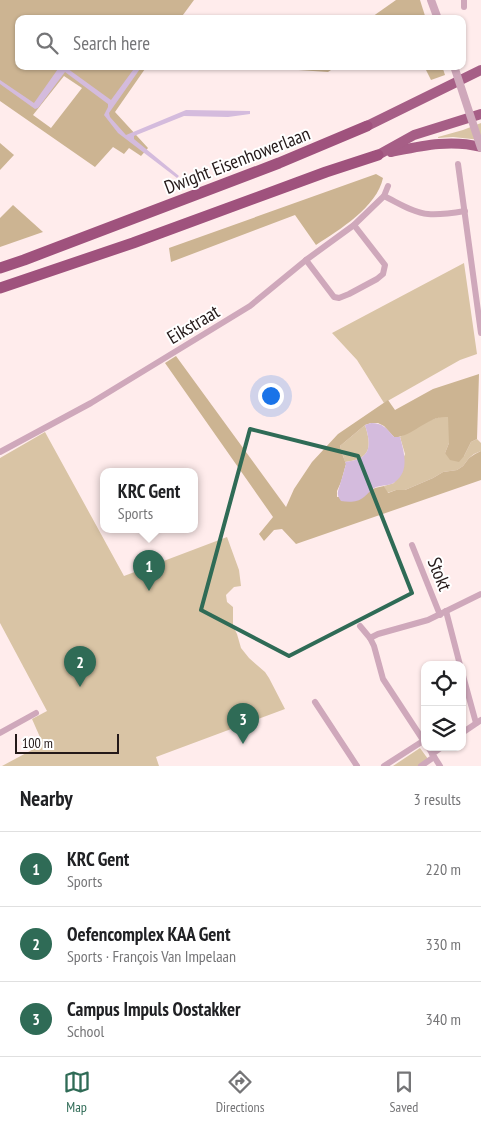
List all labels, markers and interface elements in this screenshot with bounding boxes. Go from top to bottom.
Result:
search box [15,15,466,70]
icon: search [33,29,61,57]
text: Search here [73,31,150,55]
street label: Dwight Eisenhowerlaan [161,121,313,199]
street label: Eikstraat [162,299,224,349]
your location [258,383,284,409]
popup [100,468,198,533]
text: KRC Gent [118,479,180,503]
text: Sports [118,503,153,523]
pin: 1 [133,550,165,591]
street label: Stokt [423,554,458,595]
pin: 2 [64,646,96,687]
map controls [421,661,466,751]
button: locate [421,661,466,706]
pin: 3 [227,703,259,744]
button: layers [421,706,466,751]
scale bar [15,731,119,754]
text: 100 m [22,734,53,752]
text: Nearby [20,785,73,812]
text: 3 results [414,789,461,809]
text: KRC Gent [67,847,129,871]
text: 1 [32,859,40,879]
text: 220 m [426,859,461,879]
text: Sports [67,871,102,891]
text: Oefencomplex KAA Gent [67,922,230,946]
text: 2 [32,934,40,954]
text: 330 m [426,934,461,954]
text: Sports · François Van Impelaan [67,946,236,966]
text: Campus Impuls Oostakker [67,997,241,1021]
text: 3 [32,1009,40,1029]
text: 340 m [426,1009,461,1029]
text: School [67,1021,104,1041]
tab: Map [63,1068,91,1116]
tab: Directions [216,1068,264,1116]
tab: Saved [390,1068,418,1116]

